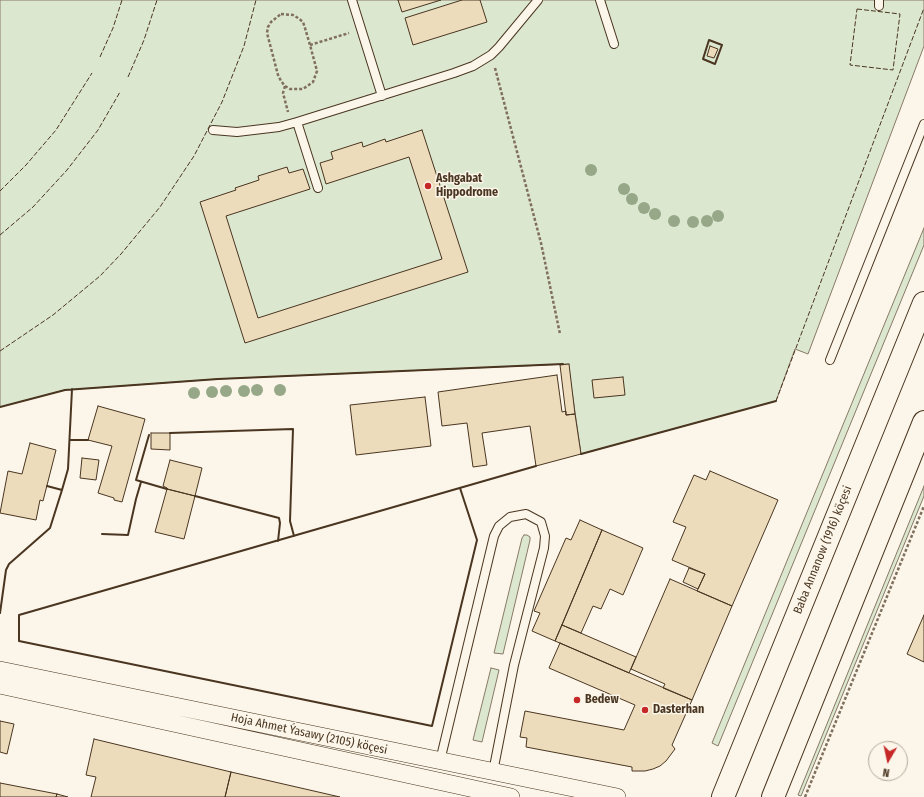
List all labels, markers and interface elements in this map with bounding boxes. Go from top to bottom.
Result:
place label: Ashgabat Hippodrome [436,172,498,200]
marker: Ashgabat Hippodrome [423,181,433,191]
street label: Baba Annanow (1916) köçesi [791,484,855,616]
place label: Bedew [585,693,619,707]
marker: Bedew [572,695,582,705]
place label: Dasterhan [653,703,704,717]
marker: Dasterhan [640,705,650,715]
street label: Hoja Ahmet Ýasawy (2105) köçesi [229,710,389,758]
north arrow [868,741,908,781]
text: N [882,765,890,779]

